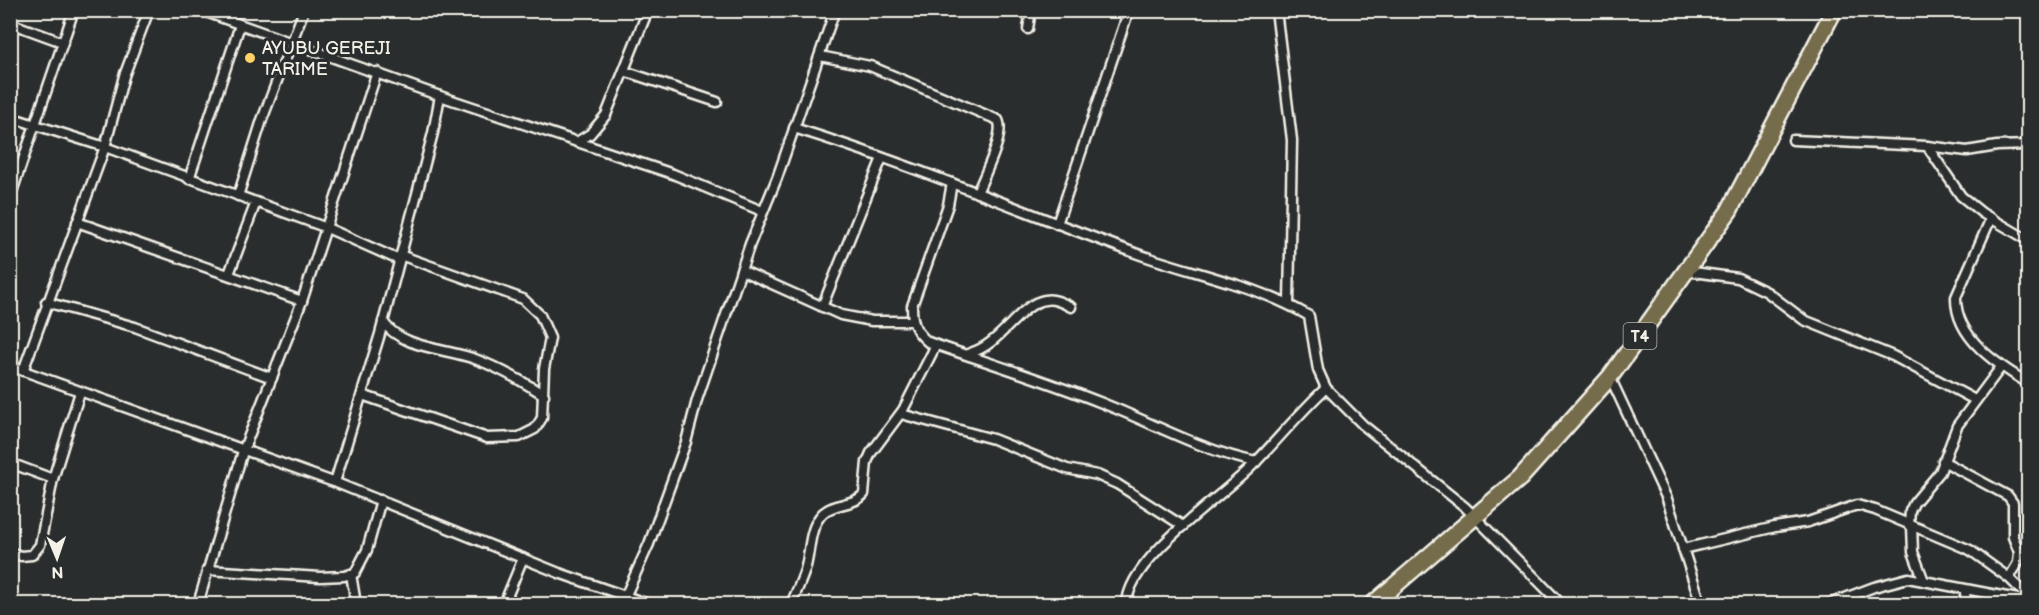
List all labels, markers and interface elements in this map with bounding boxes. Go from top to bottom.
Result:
place label: AYUBU GEREJI TARIME [262,38,391,80]
marker: AYUBU GEREJI TARIME [243,51,257,65]
road number: T4 [1624,323,1656,349]
north arrow [27,528,87,588]
text: N [51,562,64,581]

